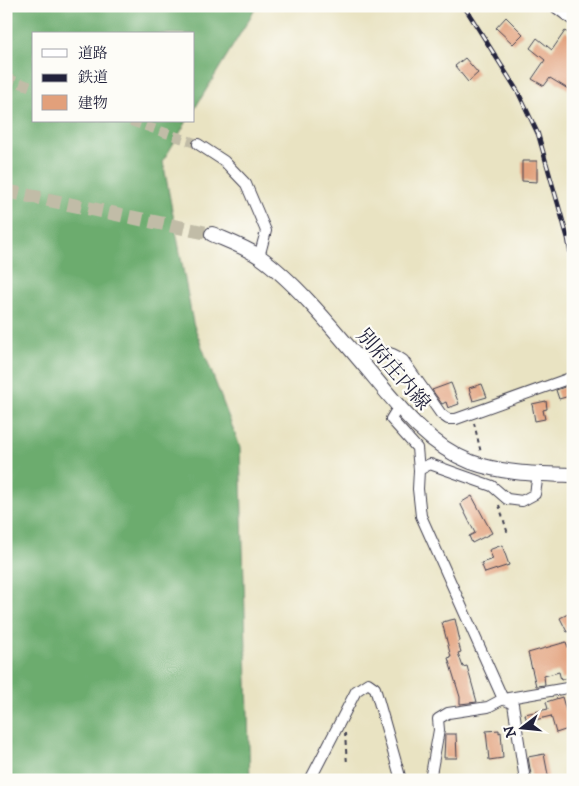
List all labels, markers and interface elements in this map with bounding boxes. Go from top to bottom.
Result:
legend [32,32,195,122]
text: 道路 [78,44,108,63]
text: 鉄道 [78,68,108,87]
text: 建物 [78,94,108,113]
street label: 別府庄内線 [351,324,435,416]
north arrow [496,704,546,754]
text: N [500,723,521,739]

